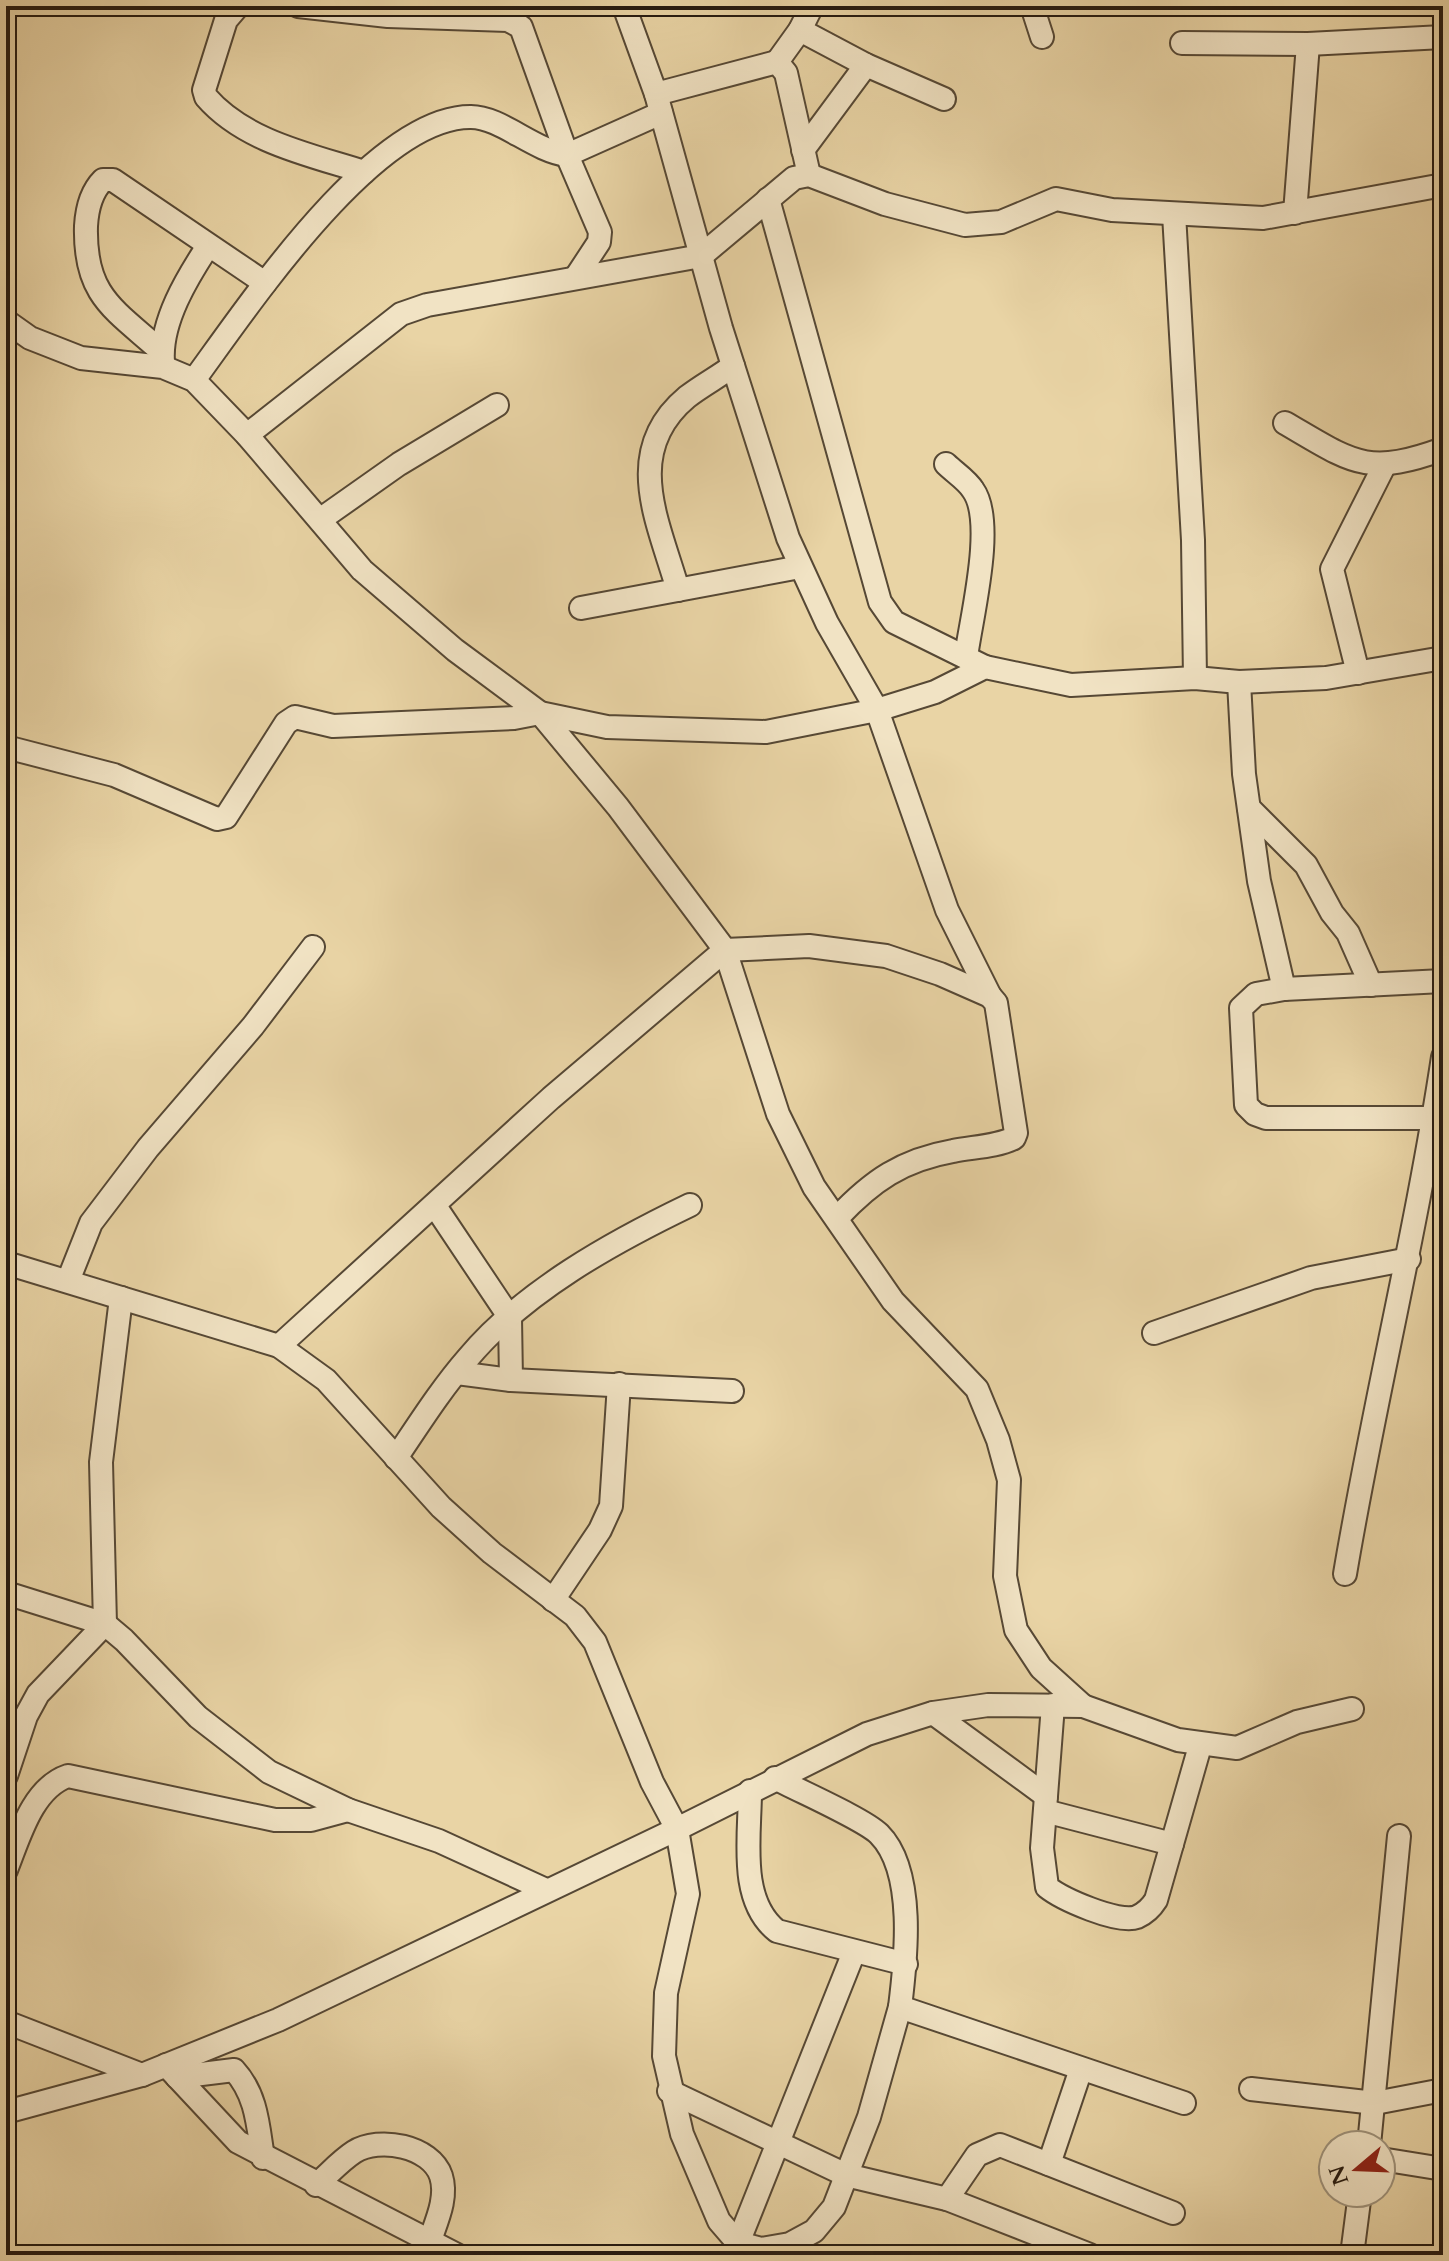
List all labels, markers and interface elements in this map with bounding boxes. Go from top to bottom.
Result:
north arrow [1317,2129,1397,2209]
text: N [1322,2161,1356,2189]

